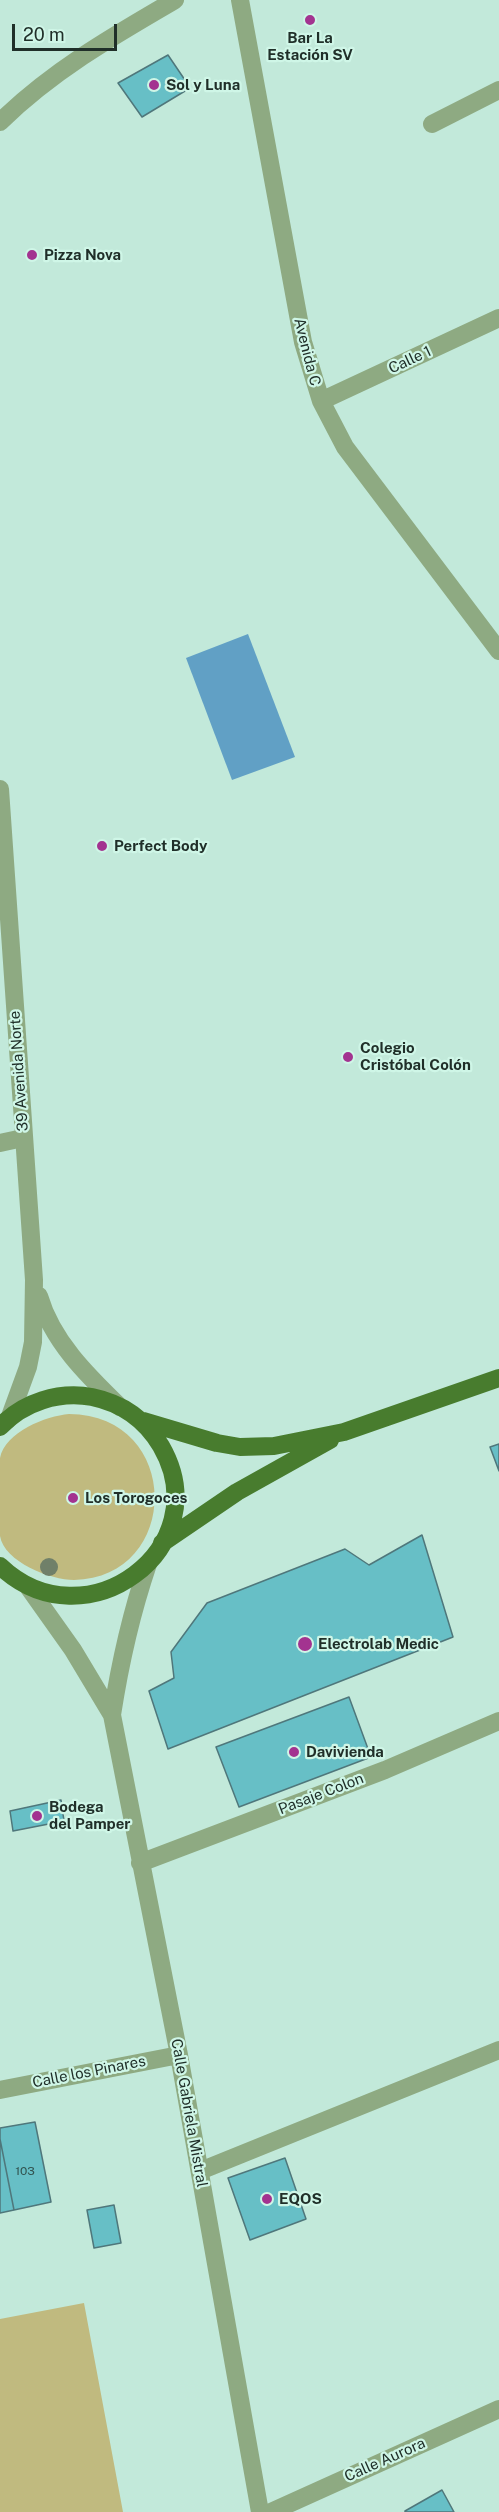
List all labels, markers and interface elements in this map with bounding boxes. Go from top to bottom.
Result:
scale bar [15,12,120,50]
marker: Bar La Estación SV [303,13,317,27]
text: 20 m [23,24,65,45]
place label: Bar La Estación SV [267,29,353,64]
place label: Sol y Luna [166,76,240,94]
marker: Sol y Luna [147,78,161,92]
place label: Pizza Nova [44,246,121,264]
marker: Pizza Nova [25,248,39,262]
street label: Avenida C [290,316,324,388]
street label: Calle 1 [386,342,434,378]
place label: Perfect Body [114,837,207,855]
marker: Perfect Body [95,839,109,853]
street label: 39 Avenida Norte [6,1010,32,1132]
place label: Colegio Cristóbal Colón [360,1039,471,1074]
marker: Colegio Cristóbal Colón [341,1050,355,1064]
place label: Los Torogoces [85,1489,187,1507]
marker: Los Torogoces [66,1491,80,1505]
marker: Electrolab Medic [296,1635,314,1653]
place label: Electrolab Medic [318,1635,439,1653]
place label: Davivienda [306,1743,384,1761]
marker: Davivienda [287,1745,301,1759]
street label: Pasaje Colon [276,1770,366,1818]
place label: Bodega del Pamper [49,1798,131,1833]
marker: Bodega del Pamper [30,1809,44,1823]
street label: Calle Gabriela Mistral [167,2037,211,2189]
street label: Calle los Pinares [31,2052,147,2092]
house number: 103 [15,2164,35,2178]
place label: EQOS [279,2190,322,2208]
marker: EQOS [260,2192,274,2206]
street label: Calle Aurora [342,2434,428,2486]

